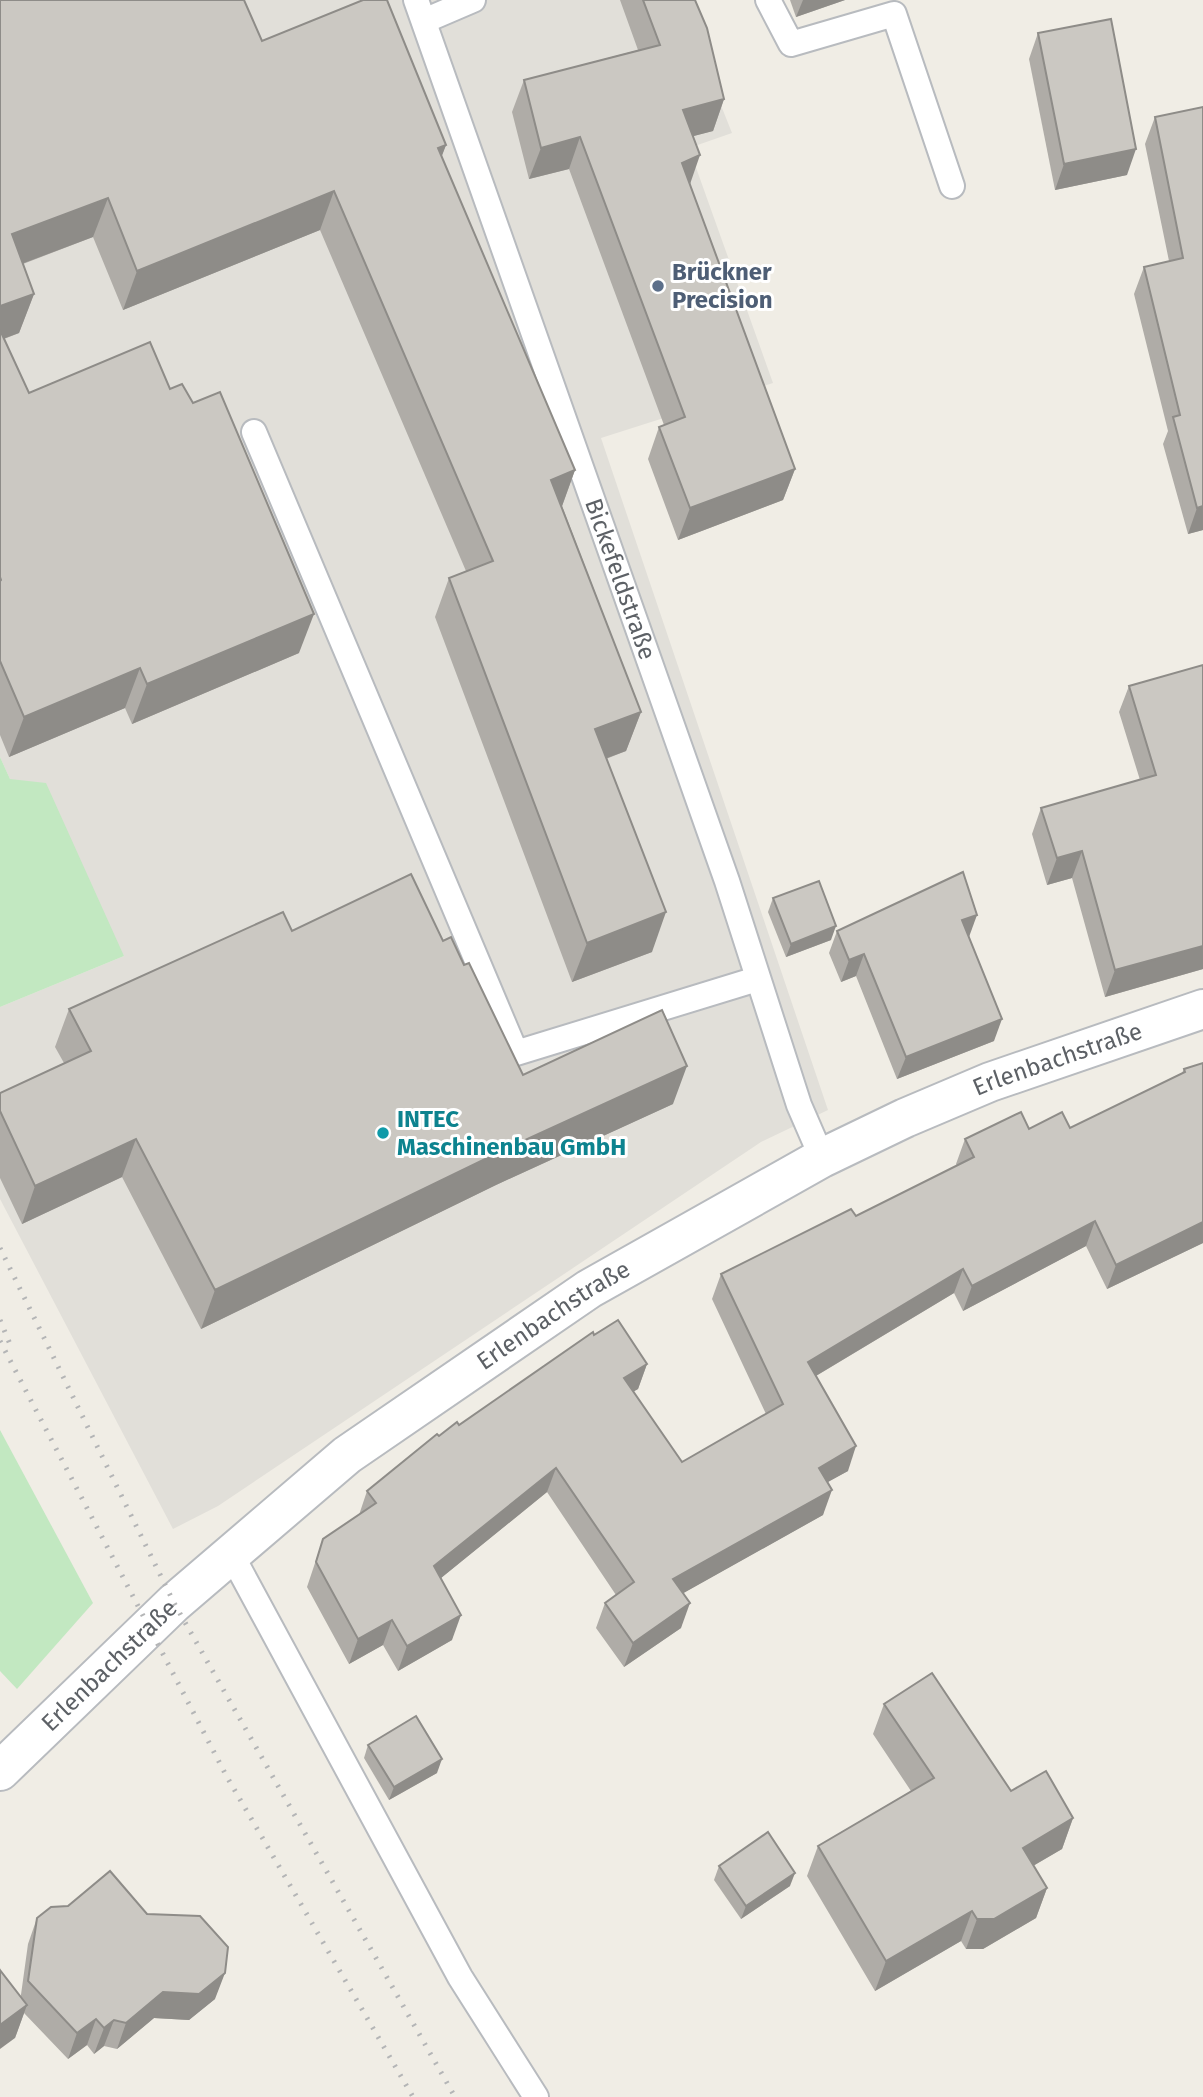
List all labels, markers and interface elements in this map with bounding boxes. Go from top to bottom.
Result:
place label: Brückner Precision [672,258,773,314]
marker: Brückner Precision [650,278,666,294]
street label: Bickefeldstraße [579,495,662,663]
street label: Erlenbachstraße [969,1017,1146,1102]
place label: INTEC Maschinenbau GmbH [397,1105,626,1161]
marker: INTEC Maschinenbau GmbH [375,1125,391,1141]
street label: Erlenbachstraße [472,1255,635,1376]
street label: Erlenbachstraße [36,1594,183,1737]

